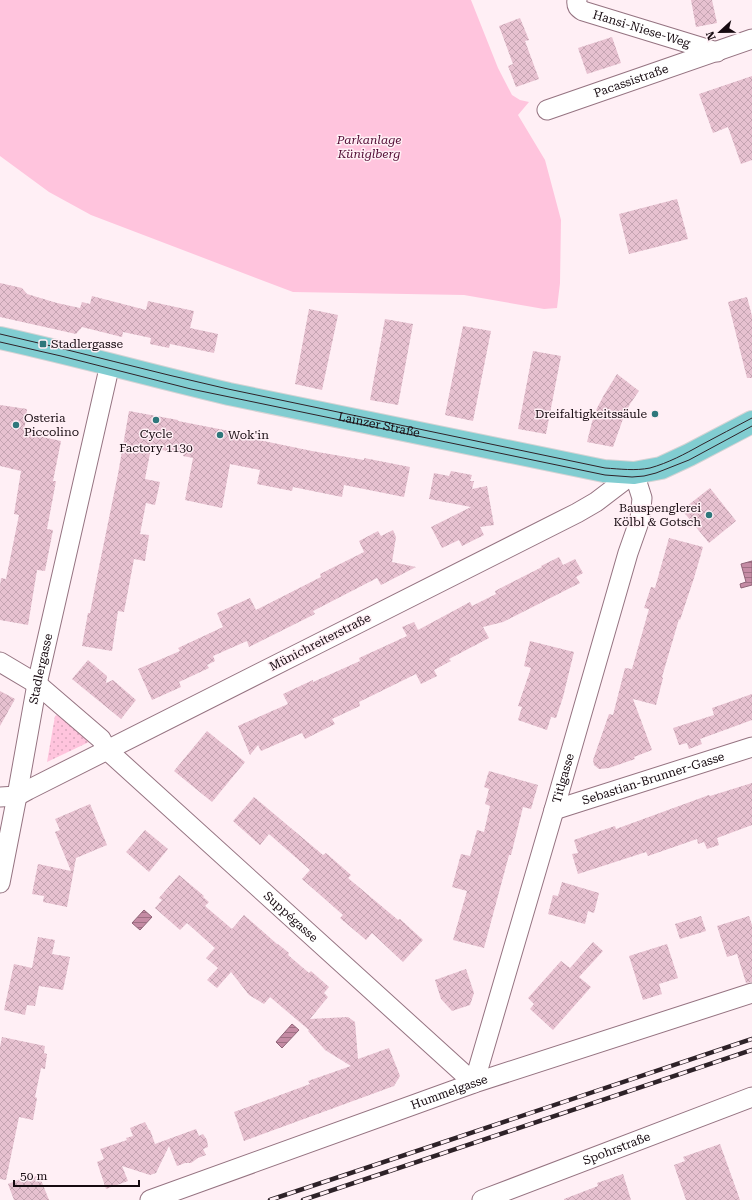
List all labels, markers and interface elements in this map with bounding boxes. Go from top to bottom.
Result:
street label: Hansi-Niese-Weg [591,7,692,50]
north arrow [700,12,740,52]
text: N [703,29,719,42]
street label: Pacassistraße [592,61,671,100]
park label: Parkanlage Küniglberg [336,133,401,161]
place label: Stadlergasse [51,337,123,351]
marker: Stadlergasse [38,339,48,349]
place label: Dreifaltigkeitssäule [535,407,647,421]
marker: Dreifaltigkeitssäule [650,409,660,419]
street label: Lainzer Straße [337,410,422,440]
place label: Osteria Piccolino [24,411,79,439]
marker: Cycle Factory 1130 [151,415,161,425]
marker: Osteria Piccolino [11,420,21,430]
place label: Cycle Factory 1130 [119,427,193,455]
place label: Wok'in [228,428,269,442]
marker: Wok'in [215,430,225,440]
place label: Bauspenglerei Kölbl & Gotsch [613,501,701,529]
marker: Bauspenglerei Kölbl & Gotsch [704,510,714,520]
street label: Münichreiterstraße [267,610,373,674]
street label: Stadlergasse [27,632,55,705]
street label: Sebastian-Brunner-Gasse [580,749,726,808]
street label: Titlgasse [549,751,577,805]
street label: Suppégasse [261,889,321,945]
street label: Hummelgasse [409,1072,490,1112]
street label: Spohrstraße [581,1129,653,1168]
scale bar [14,1162,139,1188]
text: 50 m [20,1169,47,1183]

